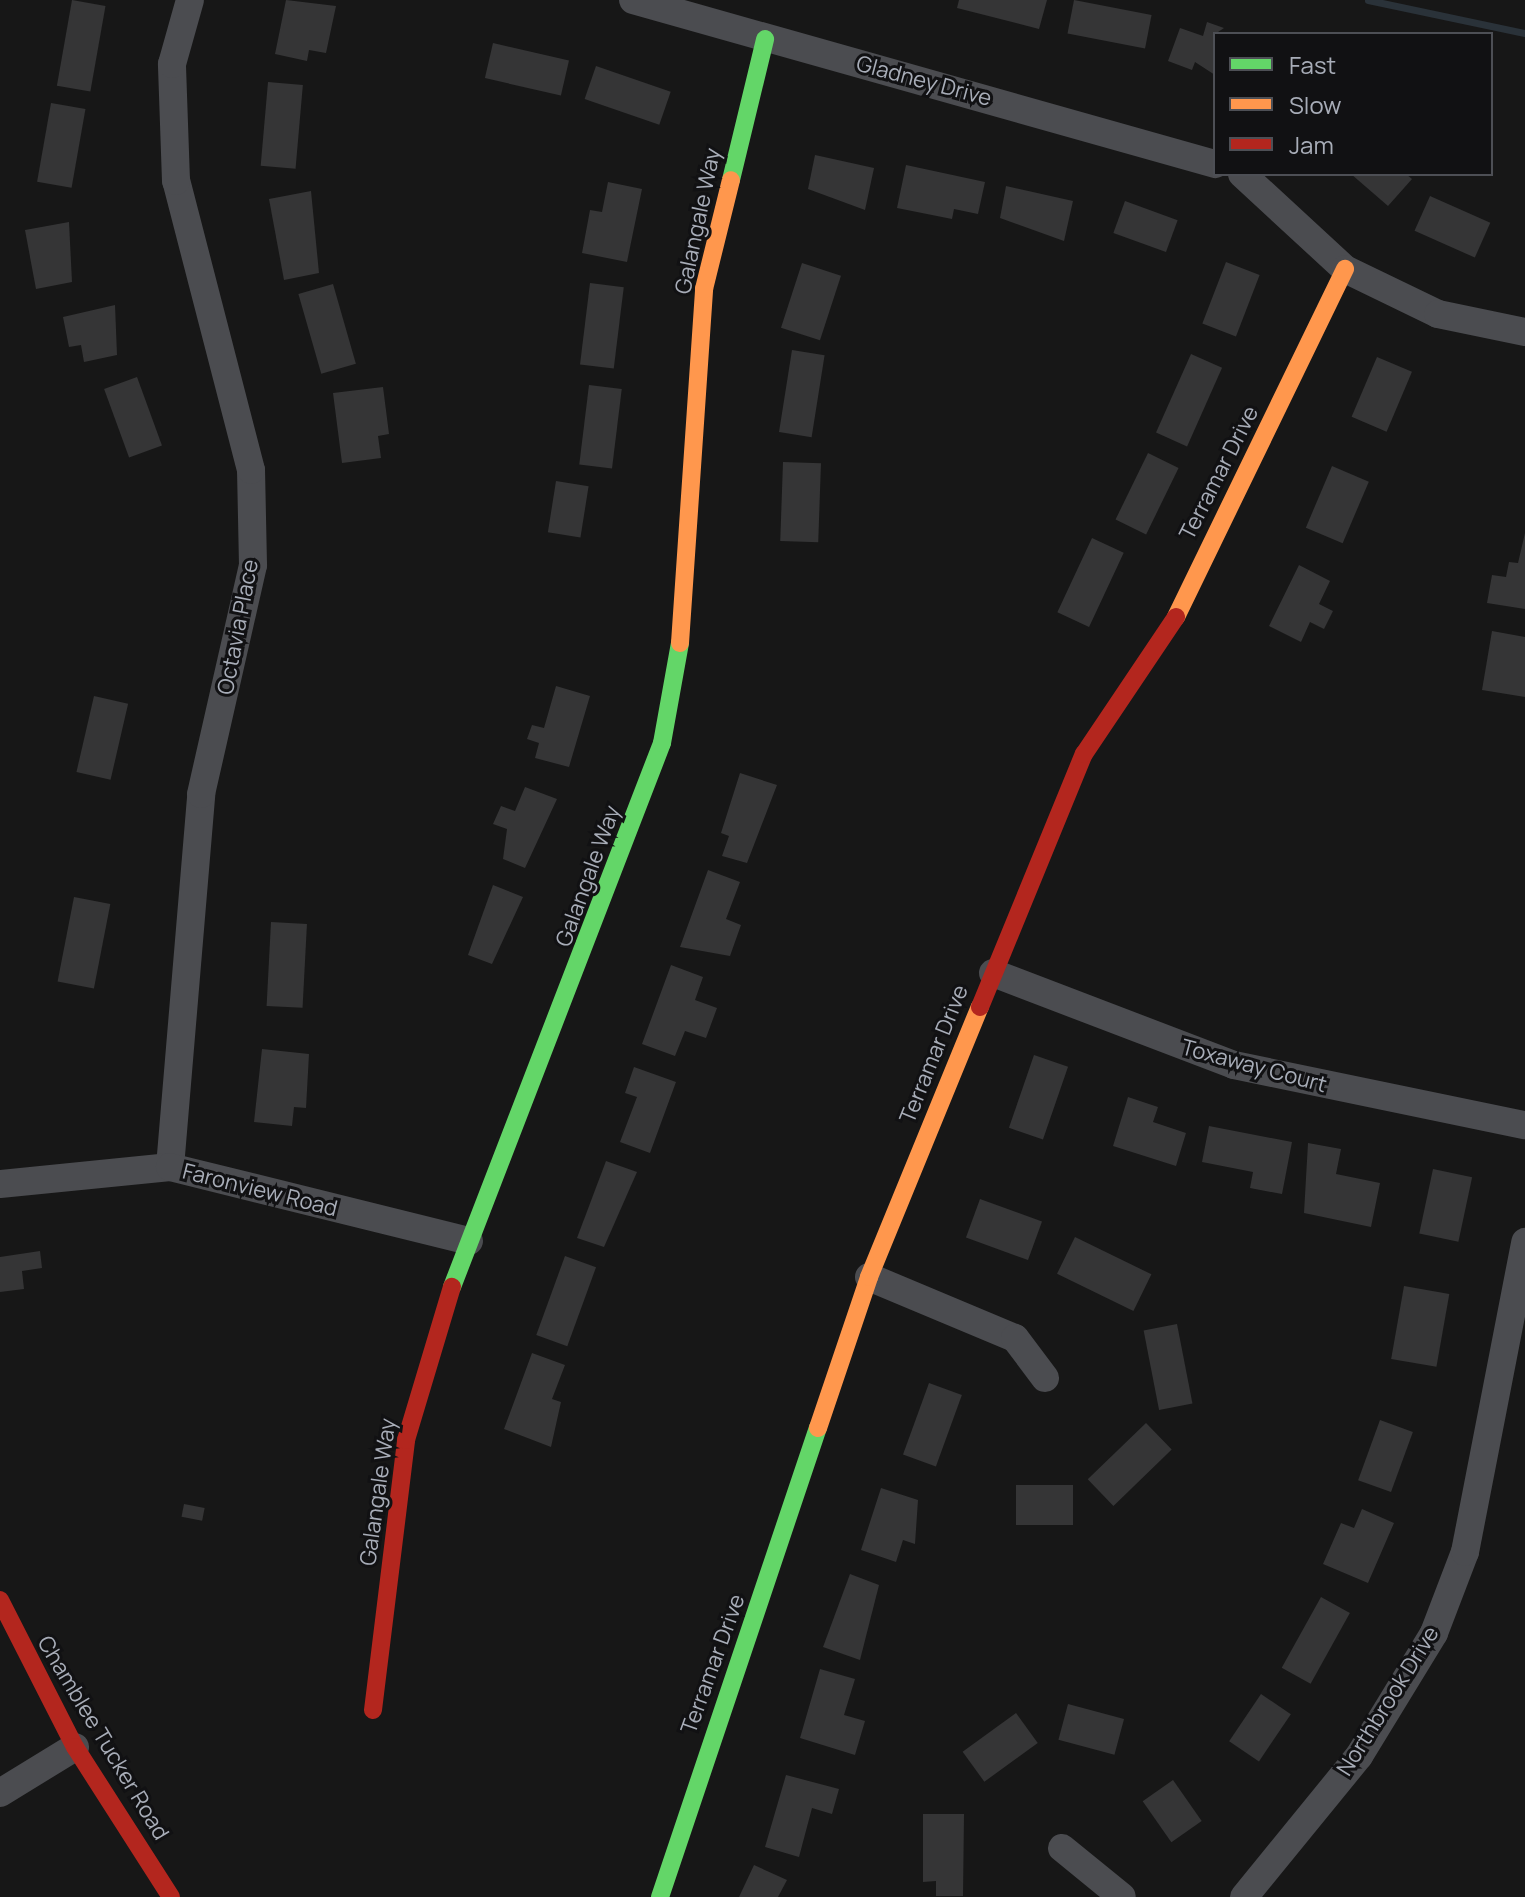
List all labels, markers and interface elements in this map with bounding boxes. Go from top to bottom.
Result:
legend [1213,32,1493,176]
text: Fast [1289,48,1336,81]
street label: Gladney Drive [853,50,995,112]
text: Slow [1289,88,1342,121]
text: Jam [1289,128,1334,161]
street label: Galangale Way [670,146,726,296]
street label: Terramar Drive [1174,402,1264,544]
street label: Octavia Place [212,557,264,697]
street label: Galangale Way [550,802,626,950]
street label: Terramar Drive [894,981,974,1127]
street label: Toxaway Court [1178,1034,1330,1098]
street label: Faronview Road [180,1158,340,1222]
street label: Galangale Way [355,1417,401,1567]
street label: Terramar Drive [676,1591,750,1737]
street label: Northbrook Drive [1331,1621,1445,1781]
street label: Chamblee Tucker Road [32,1631,174,1845]

